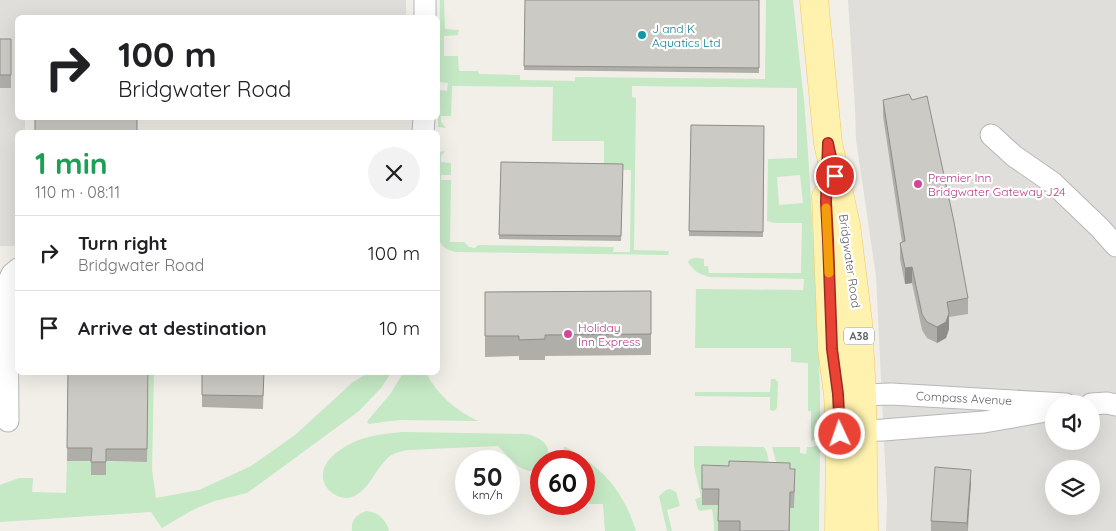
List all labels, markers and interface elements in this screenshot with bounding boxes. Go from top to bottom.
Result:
place label: J and K Aquatics Ltd [652,21,721,50]
marker: J and K Aquatics Ltd [636,29,648,41]
text: 100 m [118,32,217,76]
icon: right [35,35,100,100]
text: Bridgwater Road [118,75,291,103]
text: 1 min [35,144,108,182]
button: close [368,147,420,199]
pin [814,155,856,197]
icon: arrive [821,162,849,190]
place label: Premier Inn Bridgwater Gateway J24 [928,170,1065,199]
marker: Premier Inn Bridgwater Gateway J24 [912,178,924,190]
text: 110 m · 08:11 [35,182,120,202]
street label: Bridgwater Road [836,213,864,309]
text: Turn right [78,231,167,255]
icon: right [35,239,63,267]
text: 100 m [368,241,420,265]
text: Bridgwater Road [78,255,204,275]
icon: arrive [35,314,63,342]
text: Arrive at destination [78,316,267,340]
text: 10 m [379,316,420,340]
place label: Holiday Inn Express [578,320,641,349]
marker: Holiday Inn Express [562,328,574,340]
road number: A38 [844,328,874,344]
street label: Compass Avenue [916,388,1013,408]
map controls [1045,395,1100,515]
button: sound [1045,395,1100,450]
position arrow [813,407,865,459]
speed limit sign: 60 [530,450,595,515]
button: layers [1045,460,1100,515]
text: 50 [473,461,502,492]
text: km/h [472,487,503,502]

